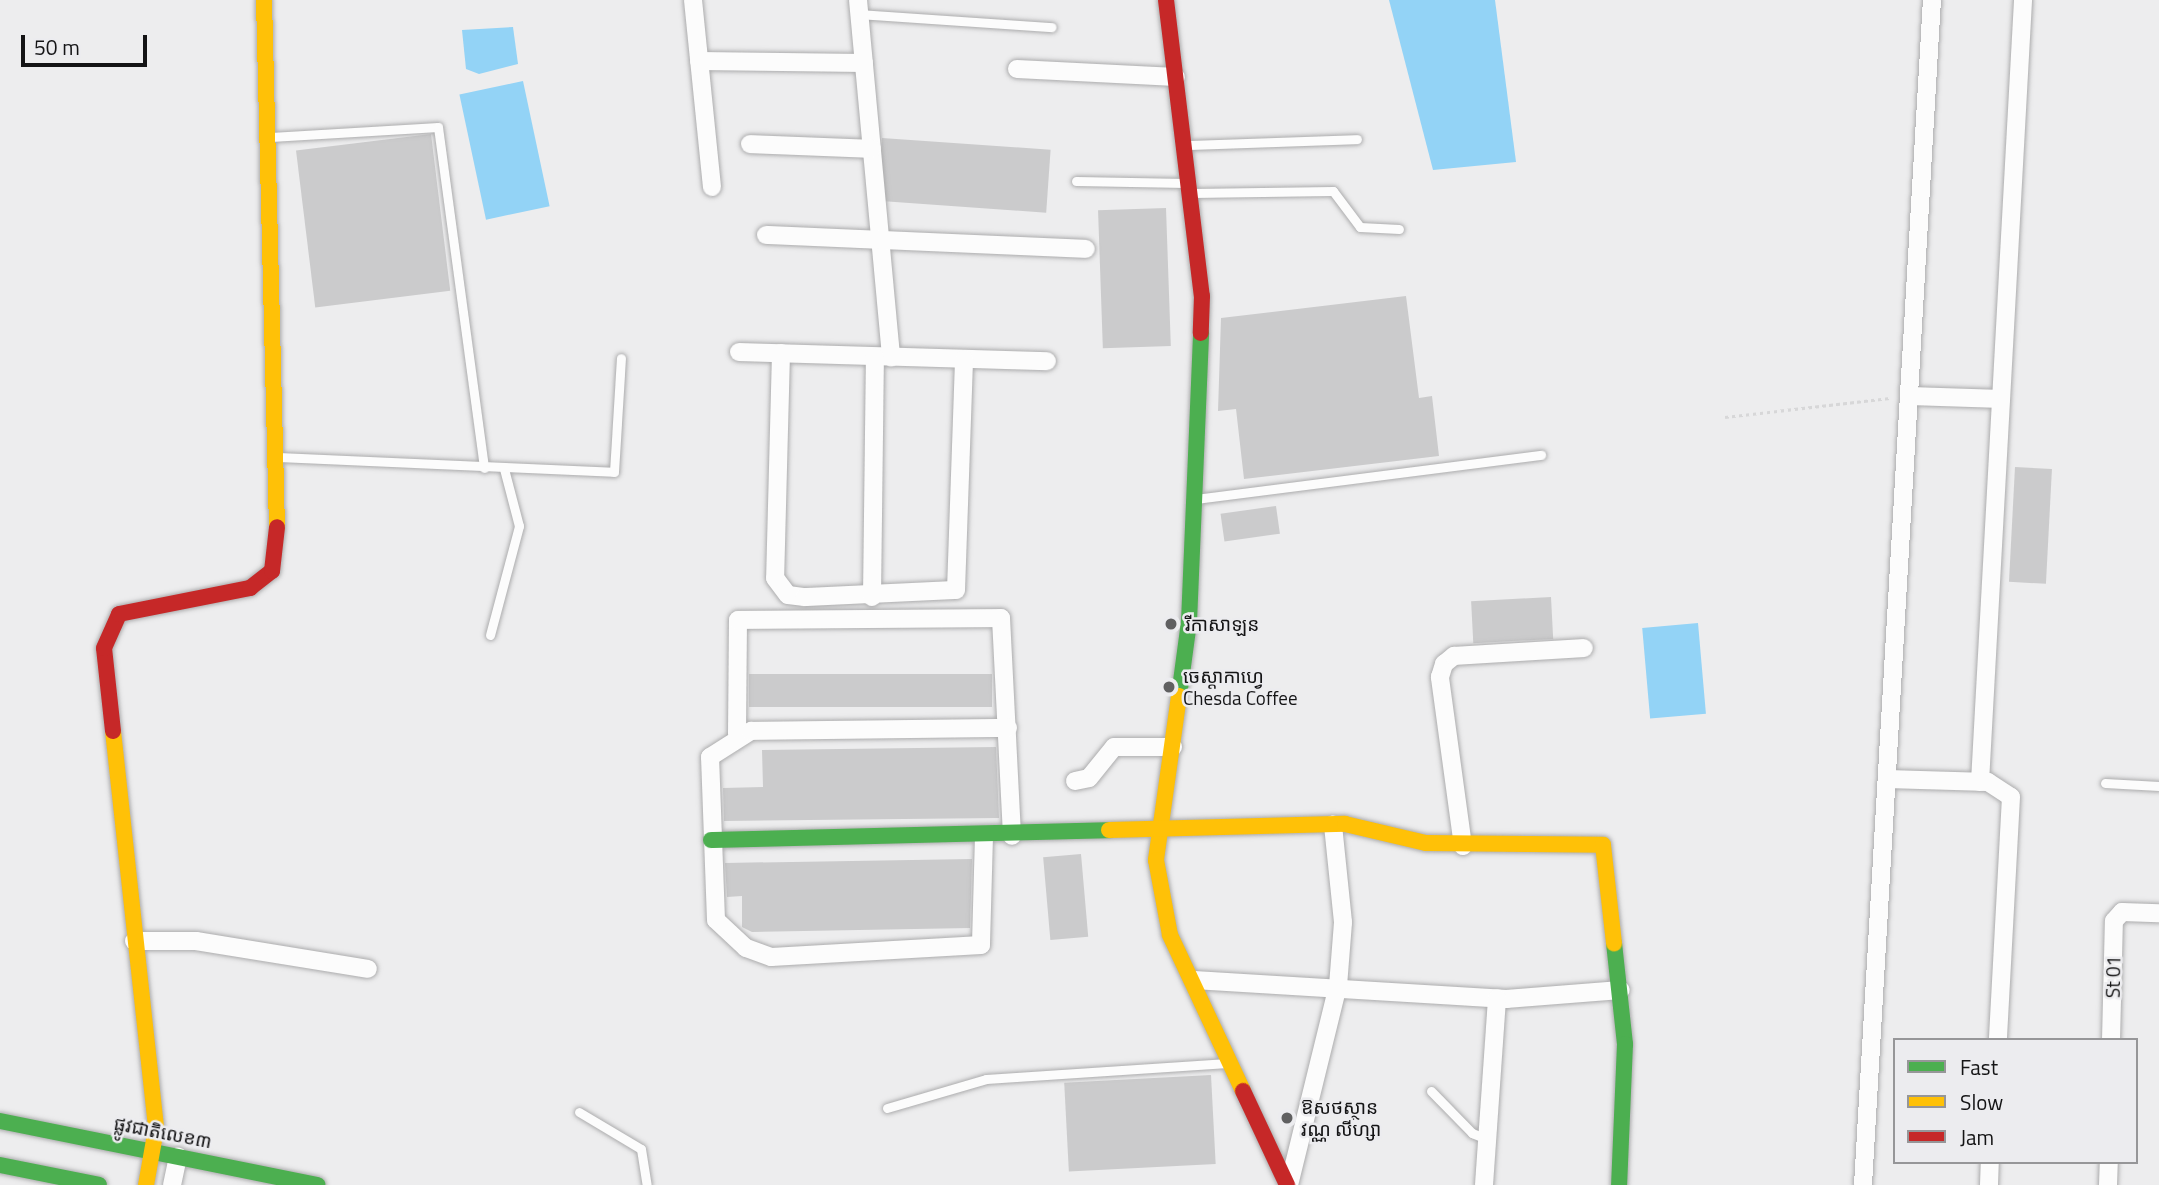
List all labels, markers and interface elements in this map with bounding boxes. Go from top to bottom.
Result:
scale bar [24,21,150,65]
text: 50 m [34,31,80,63]
place label: រីកាសាឡន [1185,613,1259,635]
marker: រីកាសាឡន [1163,616,1179,632]
place label: ចេស្ដាកាហ្វេ Chesda Coffee [1183,665,1297,709]
marker: ចេស្ដាកាហ្វេ Chesda Coffee [1161,679,1177,695]
street label: St 01 [2101,956,2125,998]
legend [1893,1038,2138,1164]
text: Fast [1960,1051,1998,1083]
text: Slow [1960,1086,2003,1118]
place label: ឱសថស្ថាន វណ្ណ លីហ្សា [1301,1096,1381,1140]
marker: ឱសថស្ថាន វណ្ណ លីហ្សា [1279,1110,1295,1126]
street label: ផ្លូវជាតិលេខ៣ [112,1111,214,1153]
text: Jam [1960,1121,1994,1153]

